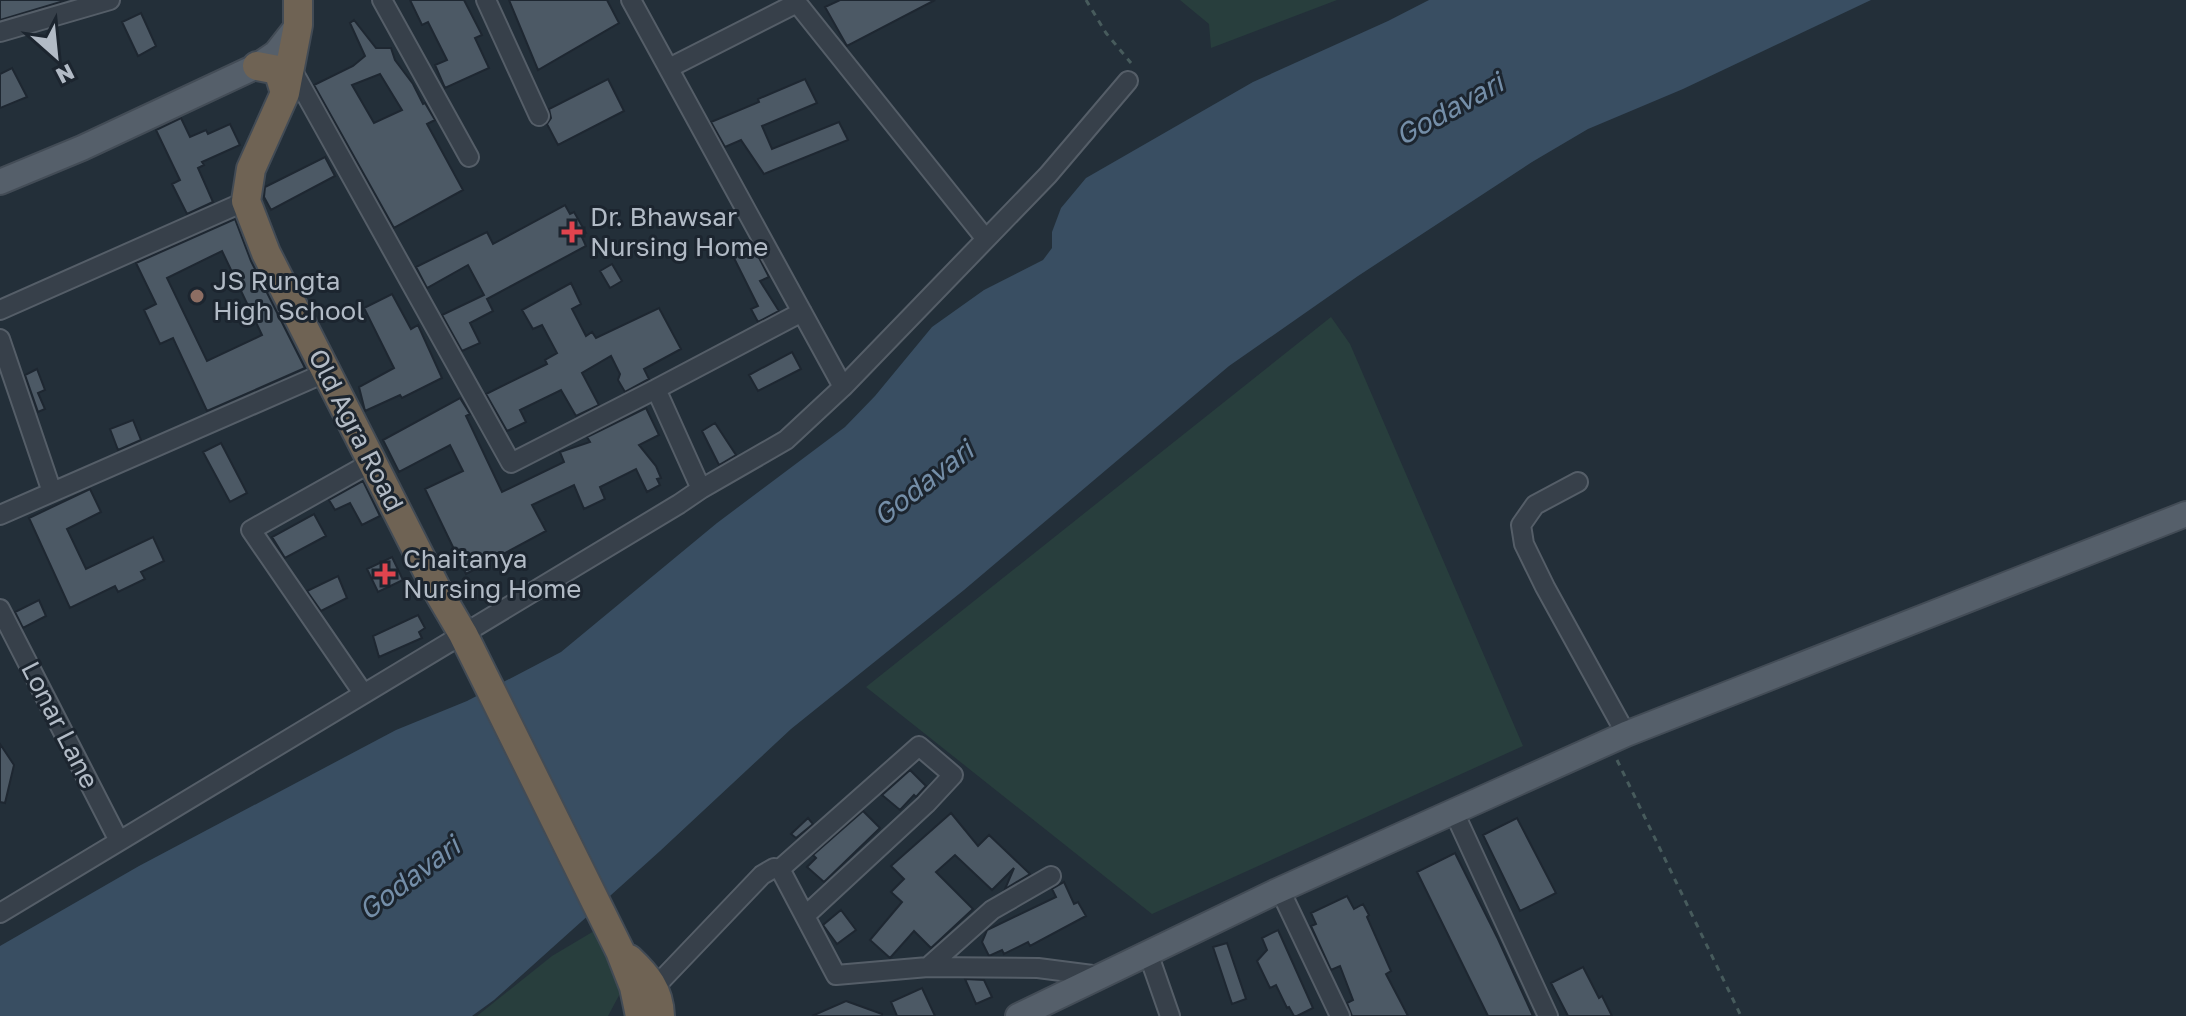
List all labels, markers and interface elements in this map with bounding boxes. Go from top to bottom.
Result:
north arrow [16,16,96,96]
text: N [52,58,79,90]
water label: Godavari [1389,64,1511,152]
place label: Dr. Bhawsar Nursing Home [590,201,768,262]
marker: Dr. Bhawsar Nursing Home [561,221,583,243]
place label: JS Rungta High School [213,265,365,326]
marker: JS Rungta High School [188,287,206,305]
street label: Old Agra Road [302,344,411,516]
water label: Godavari [866,431,982,532]
place label: Chaitanya Nursing Home [403,543,581,604]
marker: Chaitanya Nursing Home [374,563,396,585]
street label: Lonar Lane [15,656,106,793]
water label: Godavari [352,827,469,926]

